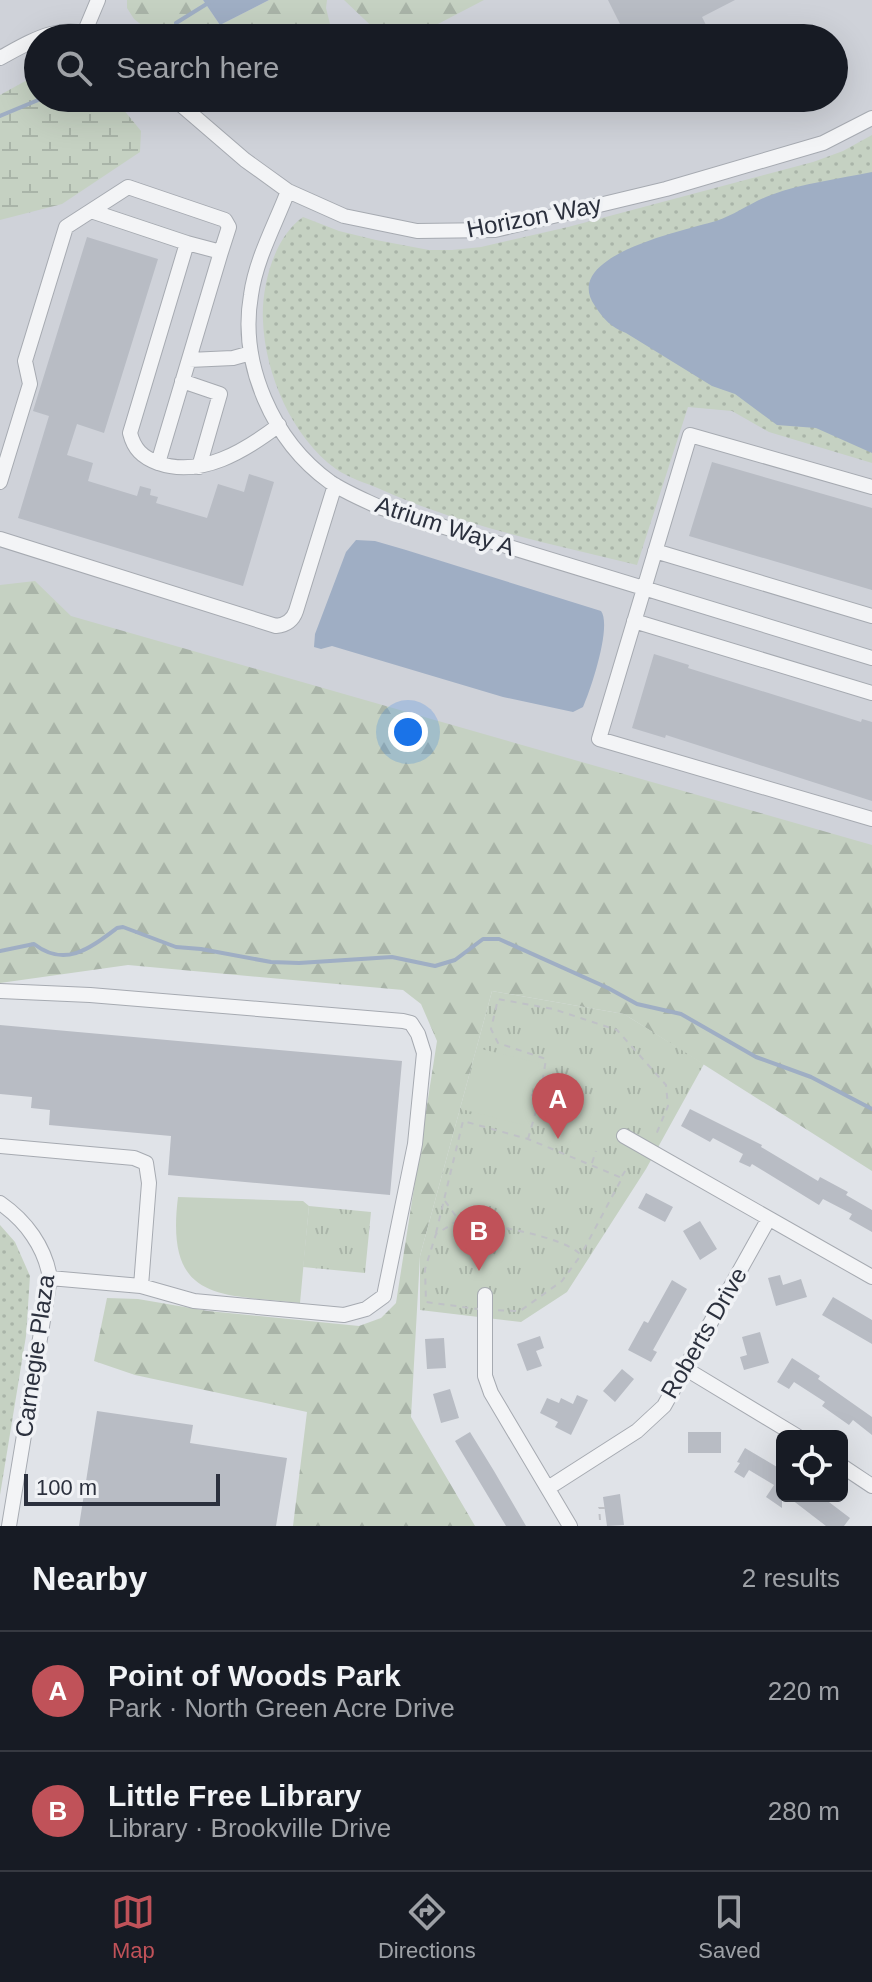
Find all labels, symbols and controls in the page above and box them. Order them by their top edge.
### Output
search box [24,24,848,112]
icon: search [52,46,96,90]
text: Search here [116,51,279,84]
street label: Horizon Way [464,190,603,243]
street label: Atrium Way A [372,490,518,561]
your location [388,712,428,752]
pin: A [532,1073,584,1139]
pin: B [453,1205,505,1271]
street label: Roberts Drive [655,1262,752,1403]
street label: Carnegie Plaza [10,1272,59,1439]
map controls [776,1430,848,1502]
button: locate [776,1430,848,1502]
scale bar [24,1470,220,1506]
text: 100 m [36,1475,97,1500]
text: Nearby [32,1559,147,1597]
text: 2 results [742,1563,840,1593]
text: Point of Woods Park [108,1659,401,1692]
text: A [49,1676,67,1706]
text: 220 m [768,1676,840,1706]
text: Park · North Green Acre Drive [108,1693,455,1723]
text: Little Free Library [108,1779,361,1812]
text: B [49,1796,67,1826]
text: 280 m [768,1796,840,1826]
text: Library · Brookville Drive [108,1813,391,1843]
tab: Map [111,1890,155,1964]
tab: Directions [378,1890,476,1964]
tab: Saved [698,1890,761,1964]

